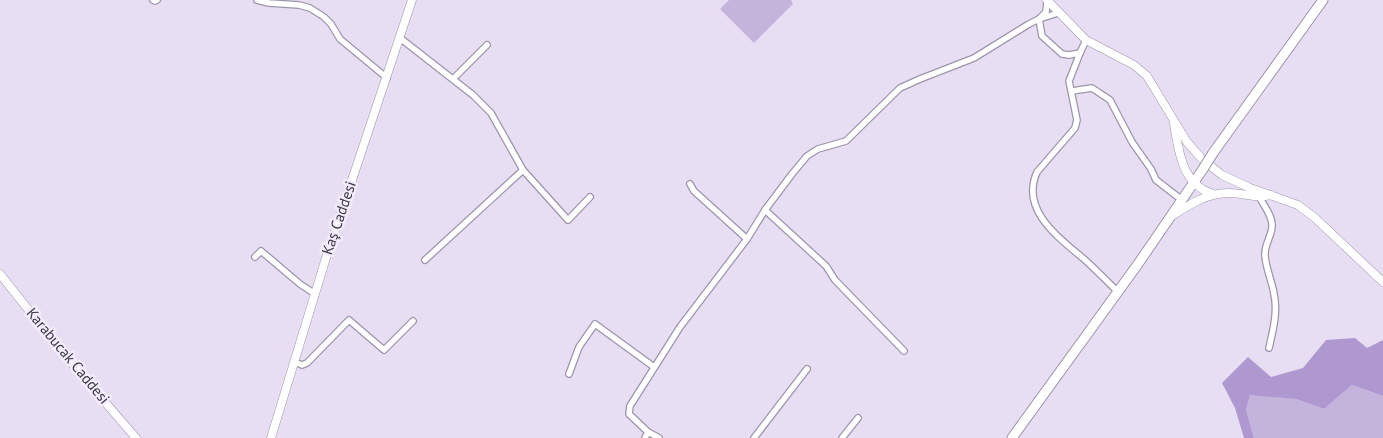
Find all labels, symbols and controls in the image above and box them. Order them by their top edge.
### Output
street label: Kaş Caddesi [317,179,360,257]
street label: Karabucak Caddesi [23,304,114,408]

